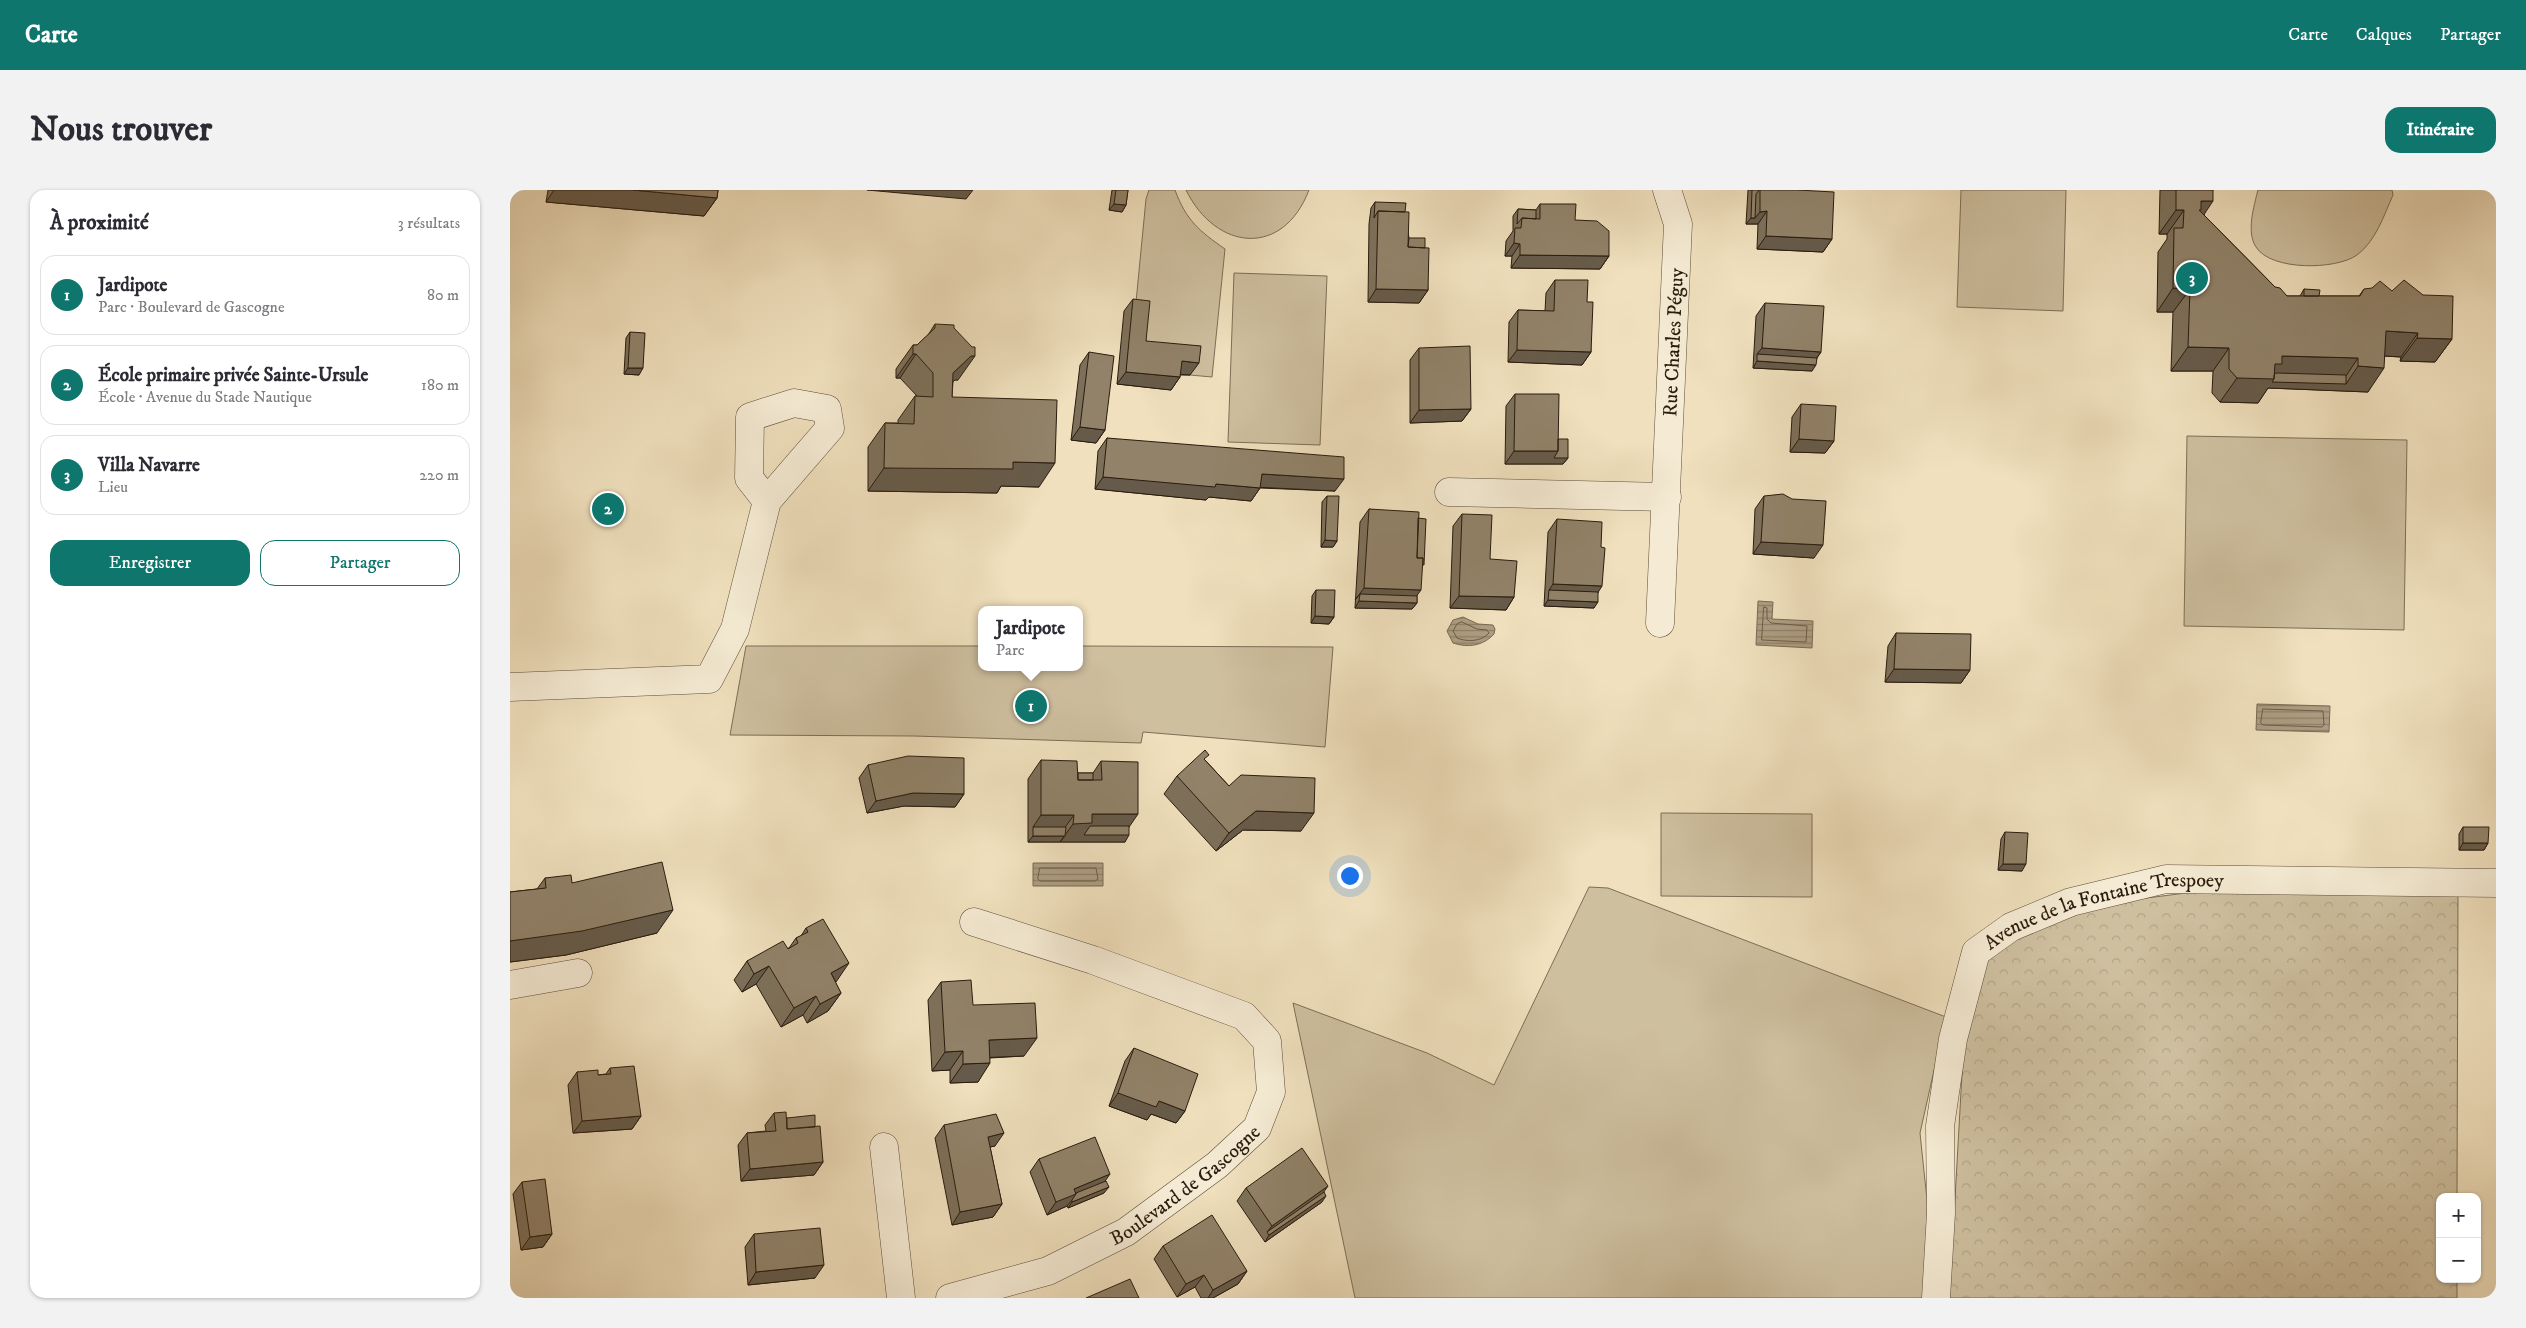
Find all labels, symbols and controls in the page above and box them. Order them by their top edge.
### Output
text: Carte [25,20,78,50]
text: Carte [2288,24,2328,46]
text: Calques [2356,24,2412,46]
text: Partager [2440,24,2501,46]
button: Itinéraire [2385,107,2496,153]
text: Nous trouver [30,108,212,152]
text: À proximité [50,210,149,236]
text: 3 résultats [398,213,460,233]
pin: 3 [2176,259,2208,297]
street label: Rue Charles Péguy [1658,267,1690,417]
text: Jardipote [98,274,167,297]
text: 1 [64,285,70,305]
text: 80 m [427,285,459,305]
text: Parc · Boulevard de Gascogne [98,297,285,317]
text: École primaire privée Sainte-Ursule [98,364,368,387]
text: 2 [63,375,71,395]
text: 180 m [421,375,459,395]
text: École · Avenue du Stade Nautique [98,387,312,407]
text: Villa Navarre [98,454,200,477]
text: 3 [64,465,70,485]
text: 220 m [419,465,459,485]
text: Lieu [98,477,128,497]
pin: 2 [592,490,624,528]
button: Enregistrer [50,540,250,586]
button: Partager [260,540,460,586]
popup [978,606,1083,671]
text: Jardipote [996,617,1065,640]
text: Parc [996,640,1025,660]
pin: 1 [1015,687,1047,725]
your location [1337,863,1363,889]
street label: Avenue de la Fontaine Trespoey [1980,868,2224,956]
street label: Boulevard de Gascogne [1106,1120,1266,1252]
map controls [2436,1193,2481,1283]
button: + [2436,1193,2481,1238]
button: − [2436,1238,2481,1283]

